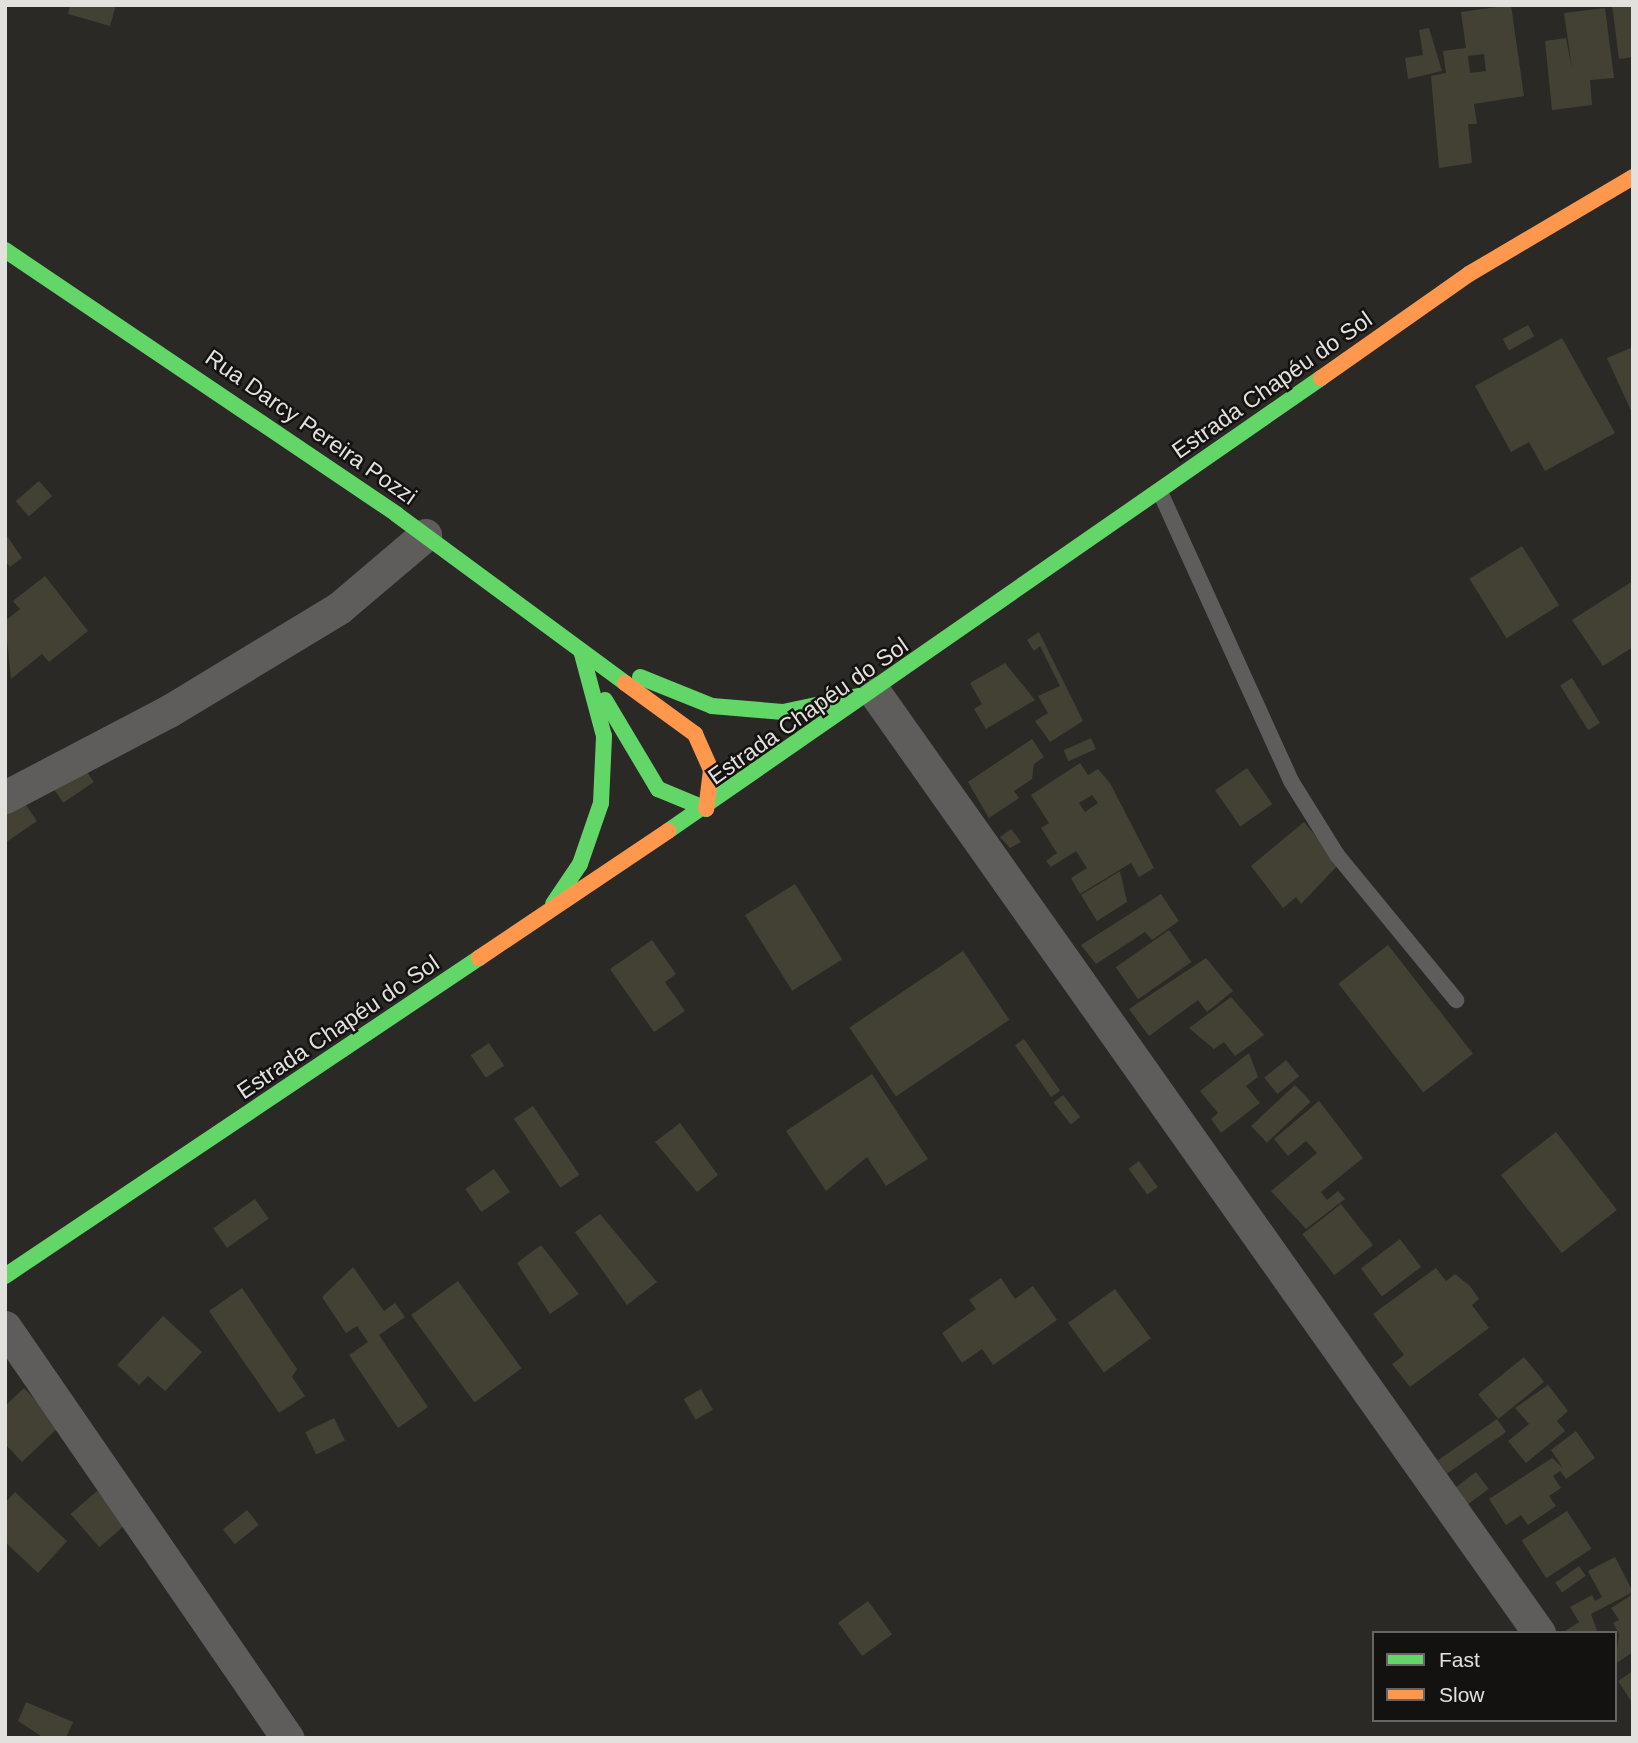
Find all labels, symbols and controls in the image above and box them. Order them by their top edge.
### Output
street label: Estrada Chapéu do Sol [1167,305,1377,465]
street label: Rua Darcy Pereira Pozzi [200,343,422,511]
street label: Estrada Chapéu do Sol [703,631,913,791]
street label: Estrada Chapéu do Sol [232,949,444,1105]
legend [1372,1631,1617,1722]
text: Fast [1439,1648,1480,1671]
text: Slow [1439,1683,1485,1706]

